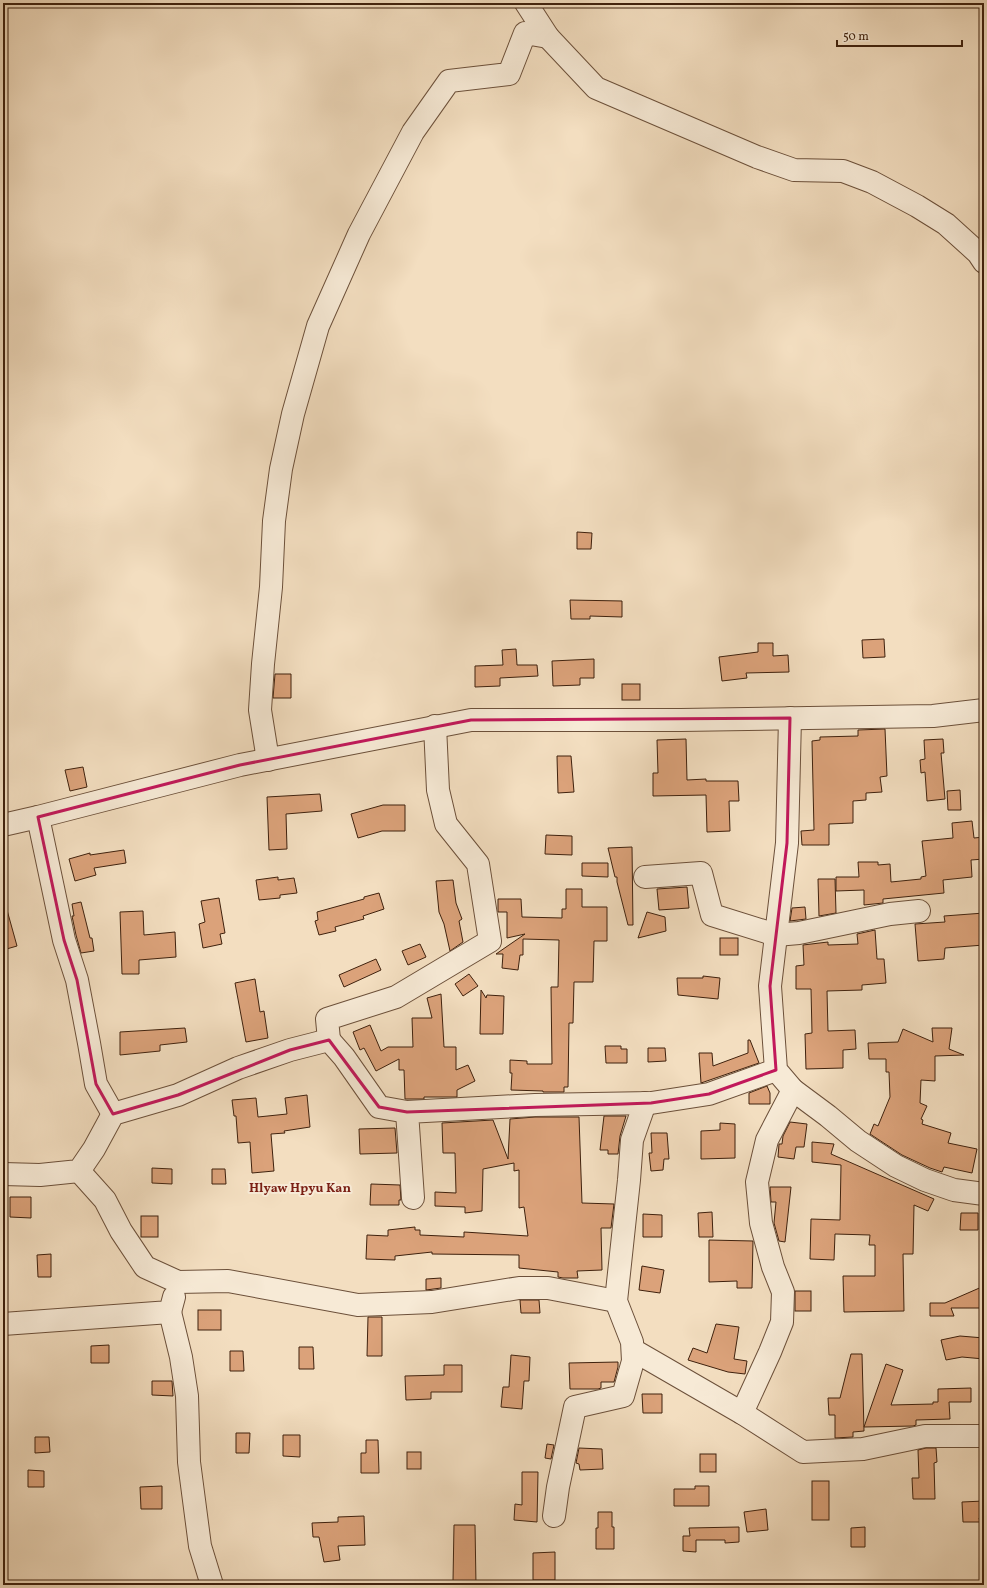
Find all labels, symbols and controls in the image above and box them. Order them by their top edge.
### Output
scale bar [837,22,962,48]
text: 50 m [843,29,869,45]
district label: Hlyaw Hpyu Kan [249,1180,351,1198]

